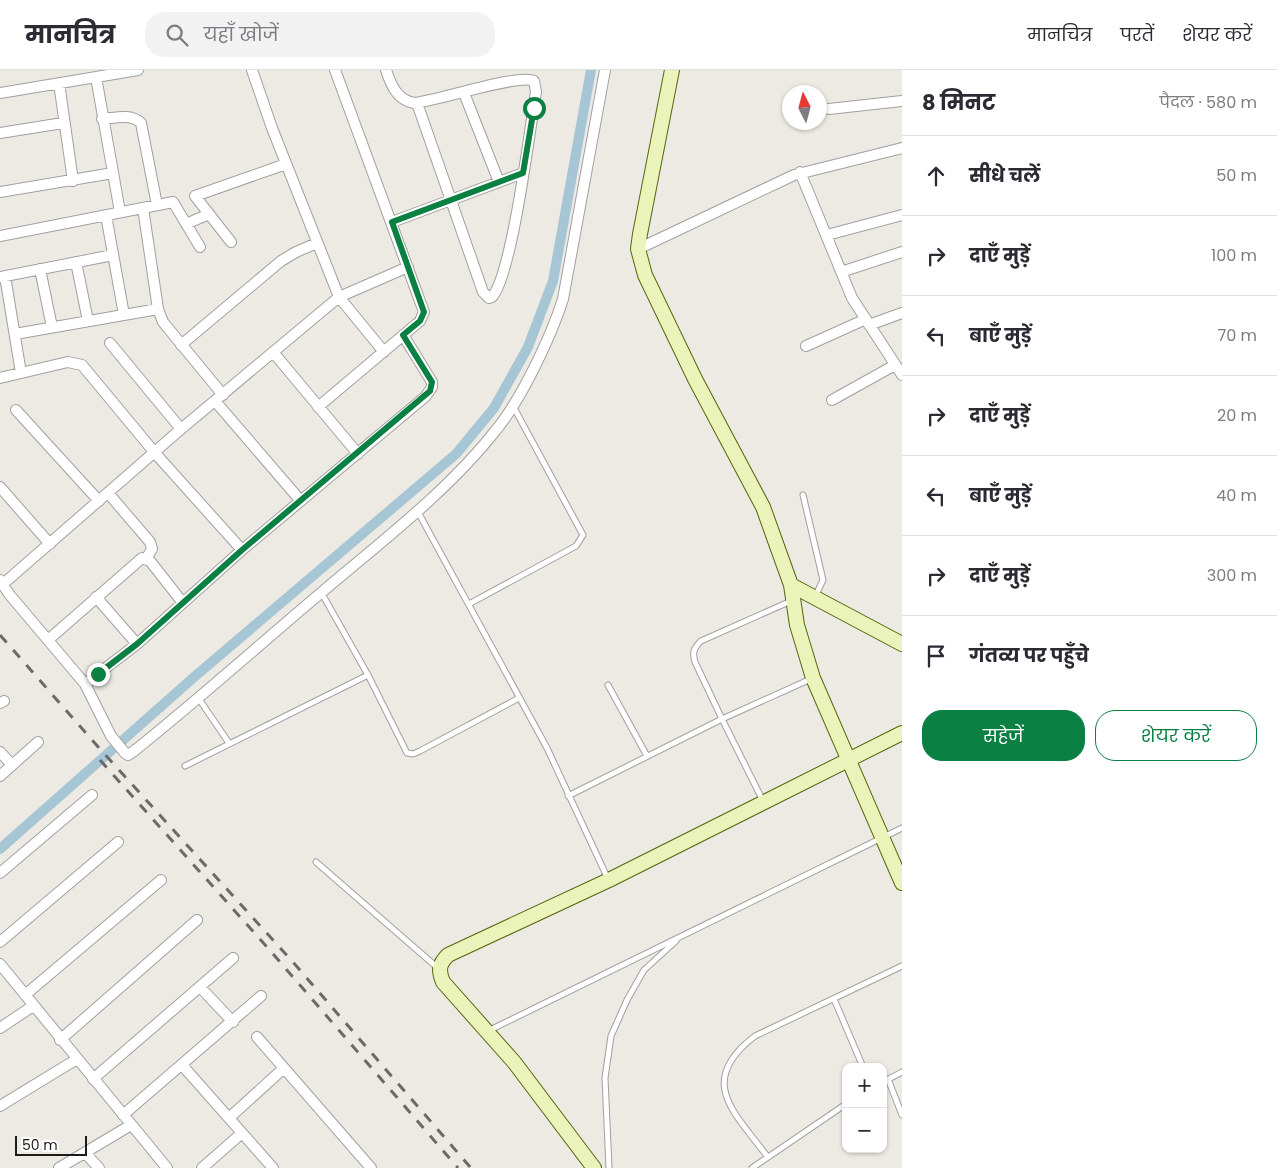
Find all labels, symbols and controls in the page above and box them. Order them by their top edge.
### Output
search box [145,12,495,57]
text: मानचित्र [25,18,115,51]
icon: search [163,21,191,49]
text: यहाँ खोजें [203,21,279,48]
text: मानचित्र [1027,22,1092,47]
text: परतें [1120,22,1154,47]
text: शेयर करें [1182,22,1252,47]
north arrow [782,85,827,130]
text: 8 मिनट [922,88,995,117]
text: पैदल · 580 m [1159,91,1257,114]
route start [523,97,546,120]
icon: ahead [922,162,950,190]
text: सीधे चलें [969,162,1040,189]
text: 50 m [1216,164,1257,187]
icon: right [922,242,950,270]
text: दाएँ मुड़ें [969,242,1030,269]
text: 100 m [1211,244,1257,267]
icon: left [922,322,950,350]
text: बाएँ मुड़ें [969,322,1031,349]
text: 70 m [1217,324,1257,347]
icon: right [922,402,950,430]
text: दाएँ मुड़ें [969,402,1030,429]
text: 20 m [1217,404,1257,427]
icon: left [922,482,950,510]
text: बाएँ मुड़ें [969,482,1031,509]
text: 40 m [1216,484,1257,507]
icon: right [922,562,950,590]
text: दाएँ मुड़ें [969,562,1030,589]
text: 300 m [1207,564,1257,587]
icon: arrive [922,642,950,670]
text: गंतव्य पर पहुँचे [969,642,1089,669]
route end [87,663,110,686]
button: सहेजें [922,710,1085,761]
button: शेयर करें [1095,710,1257,761]
map controls [842,1063,887,1153]
button: + [842,1063,887,1108]
button: − [842,1108,887,1153]
scale bar [15,1133,88,1156]
text: 50 m [22,1135,58,1155]

